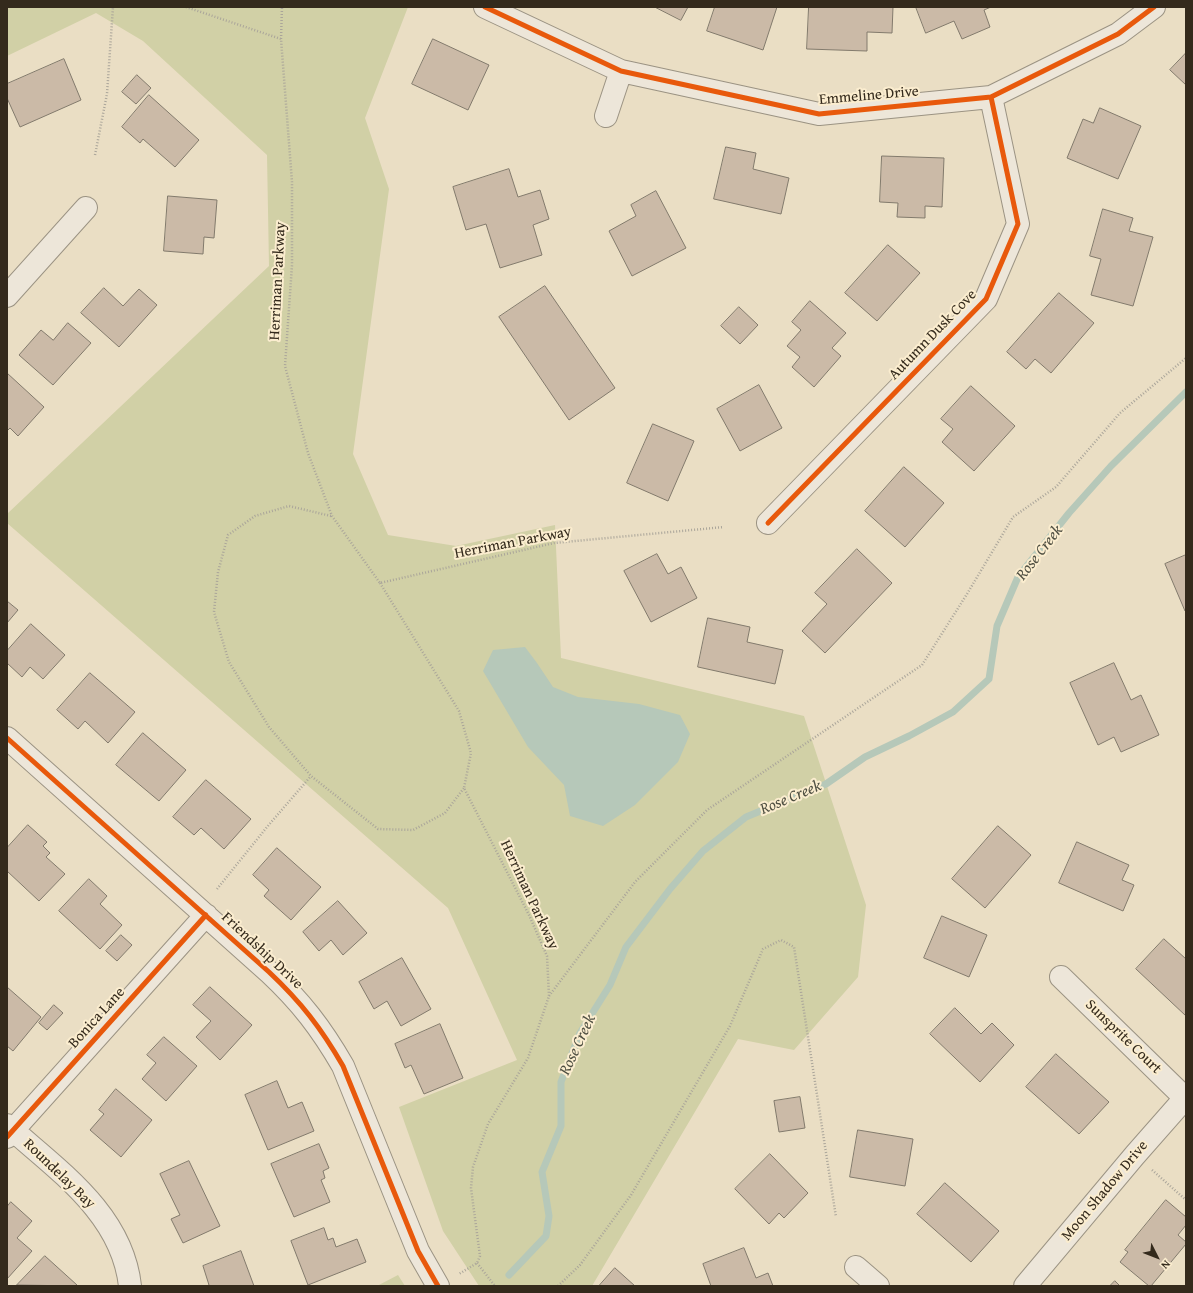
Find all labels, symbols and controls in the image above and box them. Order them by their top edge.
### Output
street label: Emmeline Drive [818,83,920,109]
street label: Herriman Parkway [266,221,290,341]
street label: Autumn Dusk Cove [885,286,981,384]
water label: Rose Creek [1013,522,1067,584]
street label: Herriman Parkway [453,523,573,563]
water label: Rose Creek [758,777,824,819]
street label: Herriman Parkway [496,837,562,953]
street label: Friendship Drive [218,909,306,993]
street label: Bonica Lane [65,984,129,1052]
street label: Sunsprite Court [1081,996,1165,1078]
water label: Rose Creek [556,1012,600,1078]
street label: Roundelay Bay [19,1135,99,1213]
street label: Moon Shadow Drive [1058,1137,1152,1245]
north arrow [1137,1237,1177,1277]
text: N [1158,1257,1174,1273]

